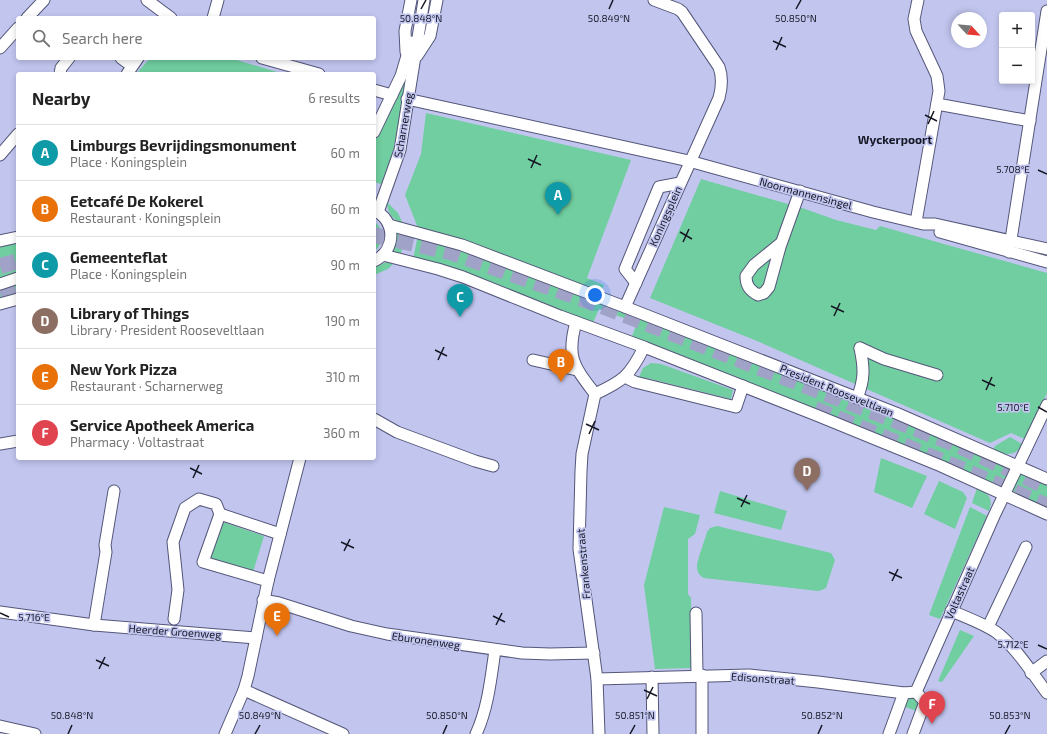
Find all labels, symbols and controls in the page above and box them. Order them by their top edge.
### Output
text: 50.848°N [400,12,442,24]
text: 50.849°N [588,12,630,24]
text: 50.850°N [775,12,817,24]
north arrow [951,12,987,48]
map controls [999,12,1035,84]
button: + [999,12,1035,48]
search box [16,16,376,60]
icon: search [30,27,52,49]
text: Search here [62,29,143,47]
button: − [999,48,1035,84]
text: Nearby [32,88,90,108]
text: 6 results [308,90,360,106]
street label: Scharnerweg [391,91,415,159]
district label: Wyckerpoort [858,132,932,147]
text: Limburgs Bevrijdingsmonument [70,136,296,154]
text: A [41,145,49,161]
text: 60 m [330,145,360,161]
text: Place · Koningsplein [70,154,187,170]
text: 5.708°E [996,163,1030,175]
street label: Noormannensingel [758,174,854,212]
pin: A [545,182,571,215]
street label: Koningsplein [646,184,684,248]
text: Eetcafé De Kokerel [70,192,203,210]
text: B [41,201,49,217]
text: 60 m [330,201,360,217]
text: Restaurant · Koningsplein [70,210,221,226]
text: Gemeenteflat [70,248,167,266]
text: C [41,257,49,273]
text: 90 m [330,257,360,273]
text: Place · Koningsplein [70,266,187,282]
pin: C [447,284,473,317]
your location [585,285,605,305]
text: Library of Things [70,304,189,322]
text: D [41,313,49,329]
text: 190 m [325,313,360,329]
text: Library · President Rooseveltlaan [70,322,264,338]
pin: B [548,349,574,382]
text: New York Pizza [70,360,177,378]
street label: President Rooseveltlaan [778,361,896,419]
text: E [41,369,49,385]
text: 310 m [325,369,360,385]
text: Restaurant · Scharnerweg [70,378,223,394]
text: 5.710°E [997,401,1029,413]
text: Service Apotheek America [70,416,254,434]
text: F [41,425,49,441]
text: 360 m [323,425,360,441]
text: Pharmacy · Voltastraat [70,434,204,450]
pin: D [794,458,820,491]
street label: Frankenstraat [573,528,593,600]
street label: Voltastraat [942,565,976,621]
pin: E [264,603,290,636]
text: 5.716°E [18,611,50,623]
street label: Heerder Groenweg [128,621,222,641]
street label: Eburonenweg [391,629,461,651]
text: 5.712°E [997,638,1029,650]
street label: Edisonstraat [731,669,795,687]
pin: F [919,691,945,724]
text: 50.848°N [51,709,93,721]
text: 50.849°N [239,709,281,721]
text: 50.850°N [426,709,468,721]
text: 50.851°N [615,709,655,721]
text: 50.852°N [801,709,843,721]
text: 50.853°N [989,709,1031,721]

